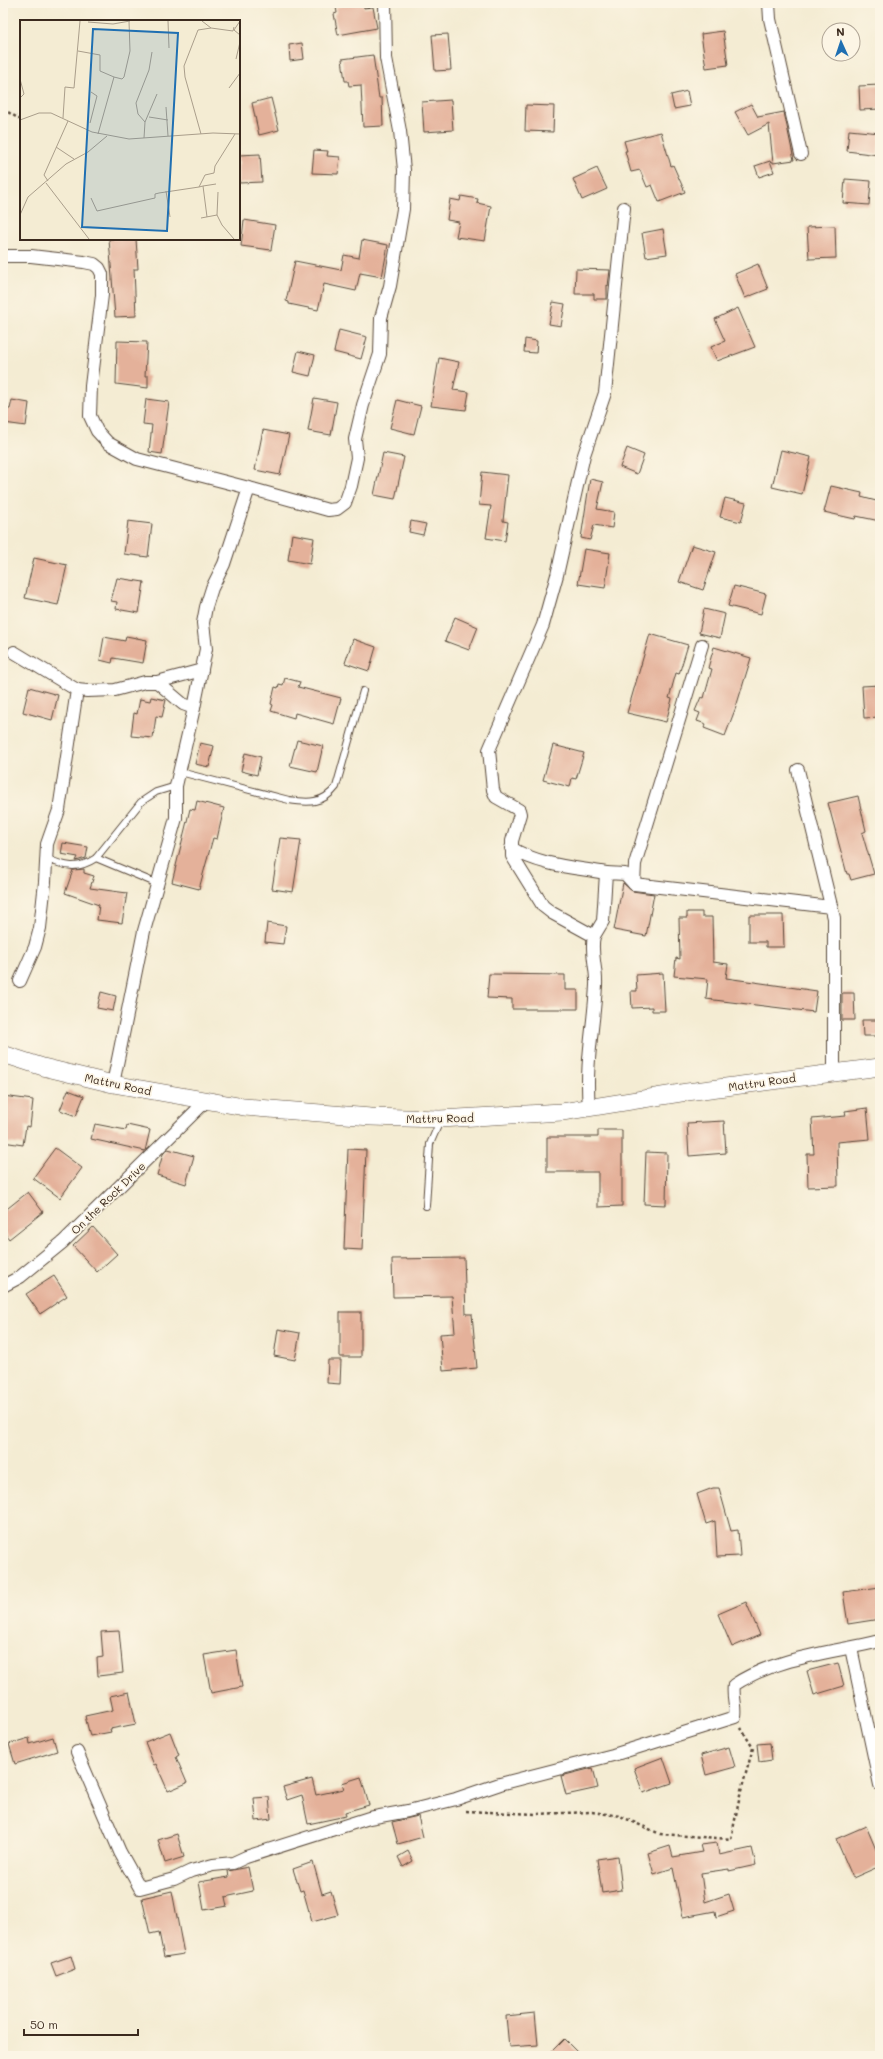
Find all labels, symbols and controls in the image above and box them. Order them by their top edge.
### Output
inset map [20,20,240,240]
north arrow [821,22,861,62]
text: N [836,24,845,39]
street label: Mattru Road [83,1070,153,1098]
street label: Mattru Road [727,1070,797,1094]
street label: Mattru Road [406,1110,474,1126]
street label: On the Rock Drive [67,1158,149,1237]
scale bar [24,2011,138,2037]
text: 50 m [30,2016,58,2032]

